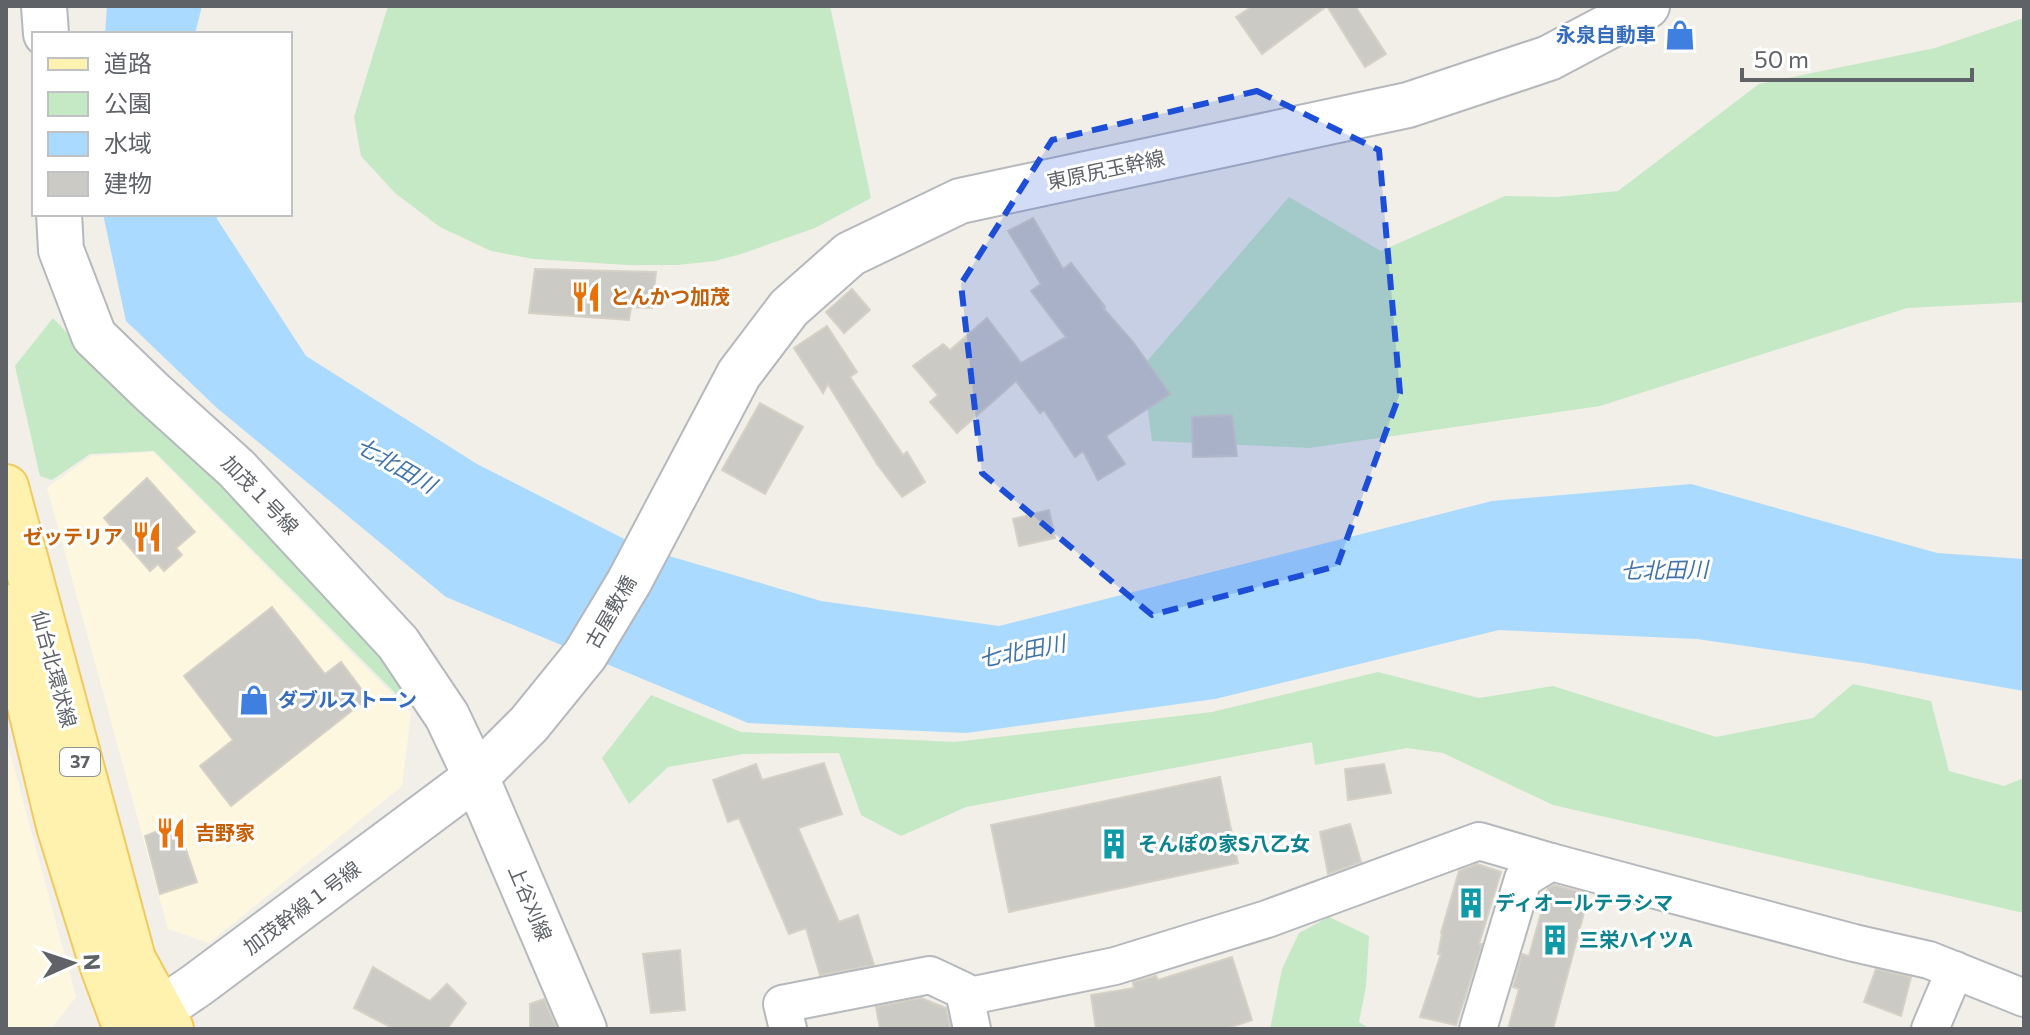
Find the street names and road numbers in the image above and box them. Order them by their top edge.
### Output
street label: 東原尻玉幹線 [1045,145,1167,193]
street label: 加茂１号線 [217,450,304,539]
street label: 古屋敷橋 [580,571,641,652]
street label: 仙台北環状線 [28,608,82,730]
road number: 37 [60,748,100,776]
street label: 加茂幹線１号線 [238,855,365,959]
street label: 上谷刈線 [504,861,558,944]

